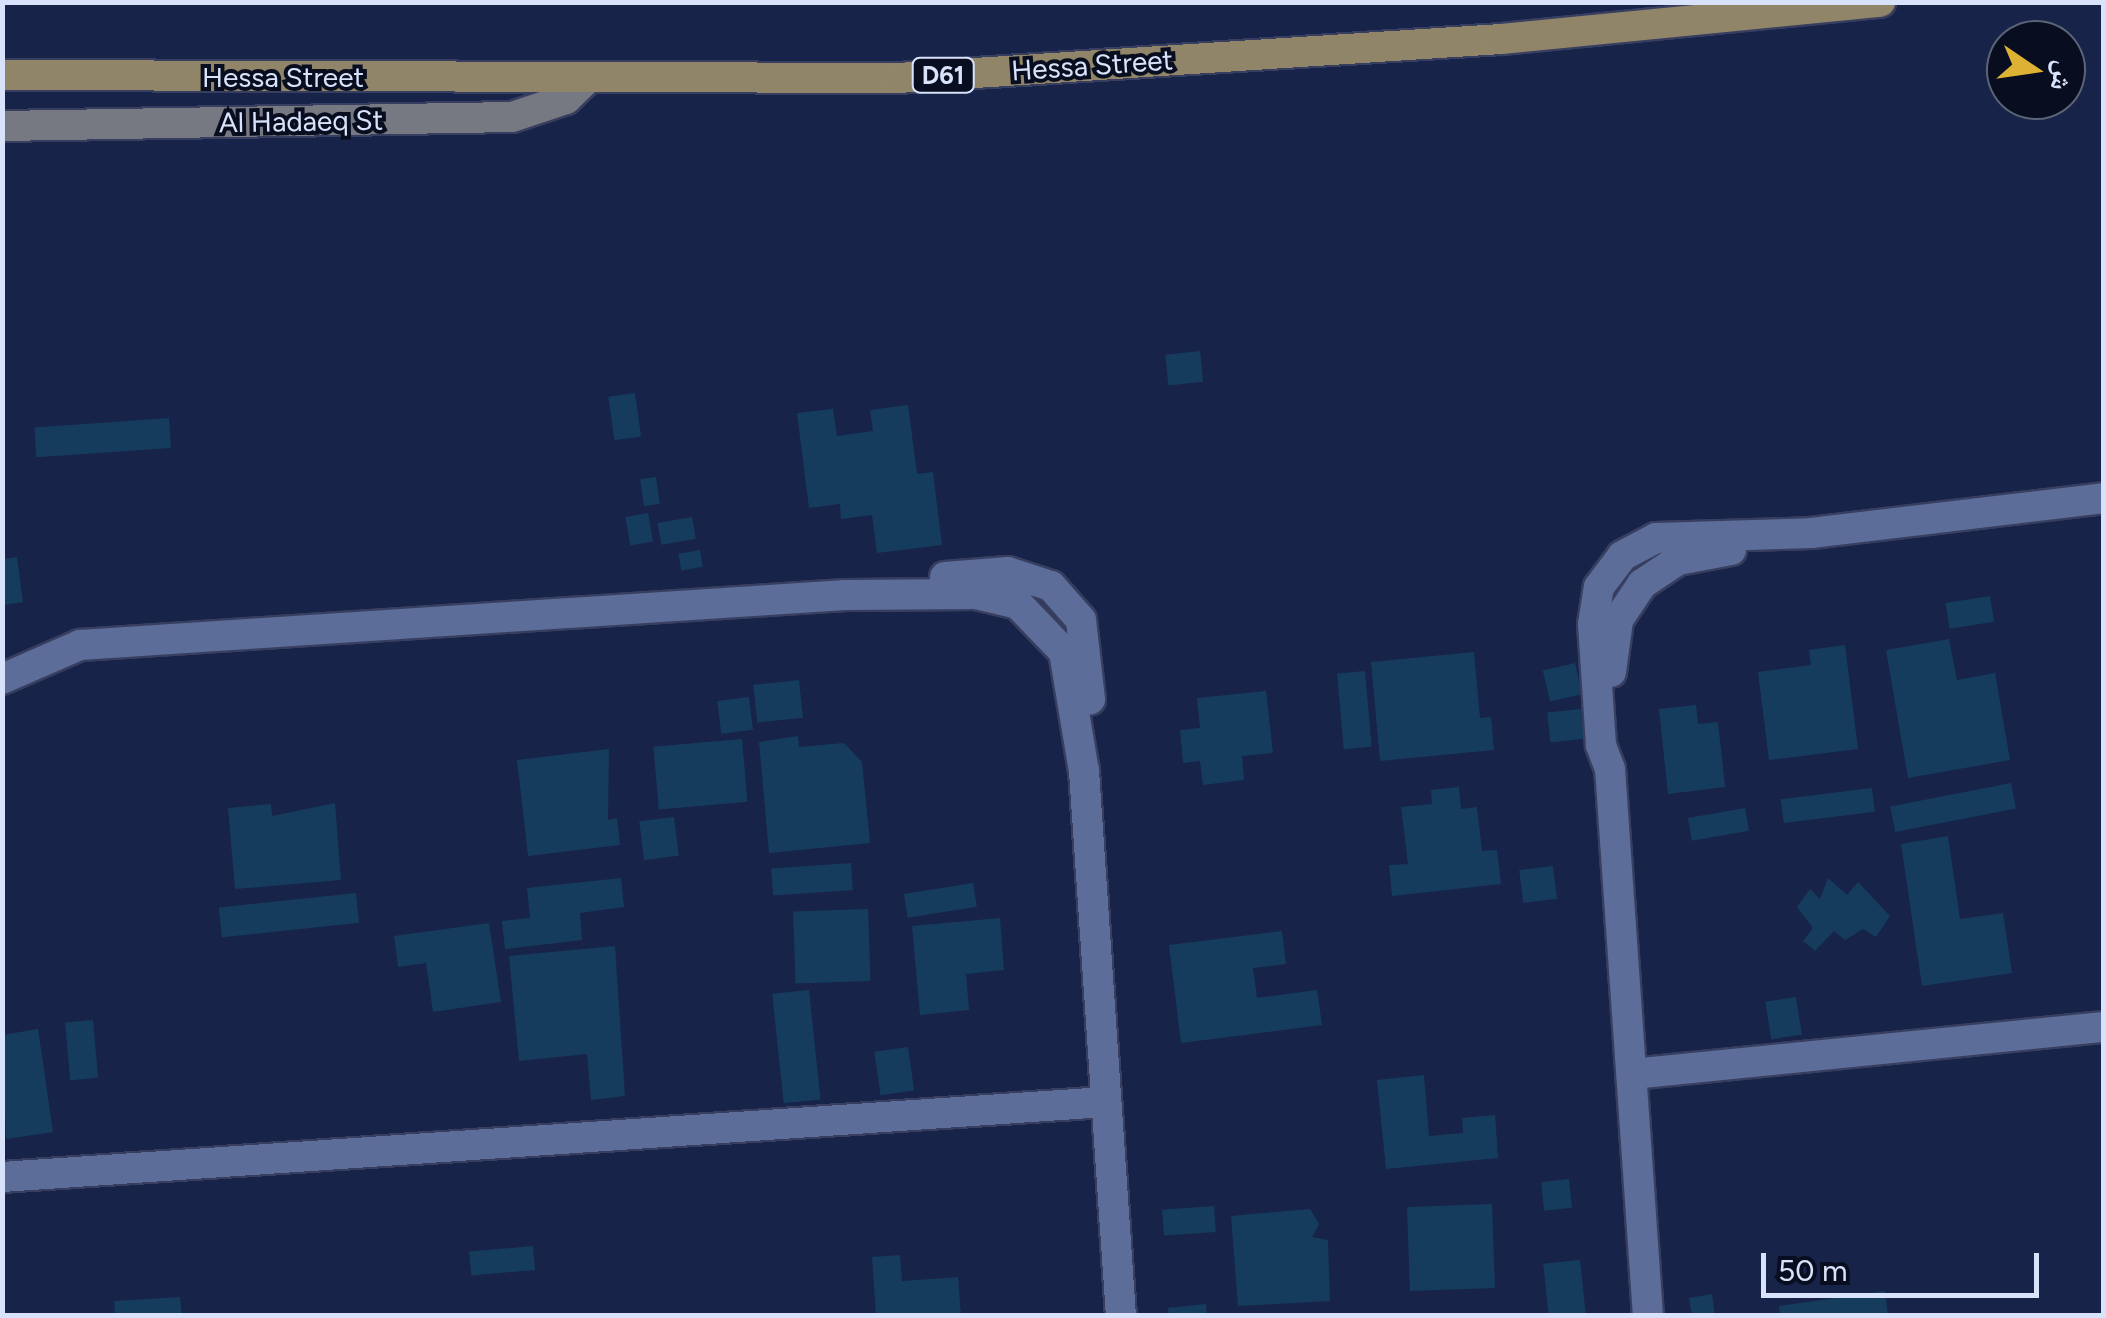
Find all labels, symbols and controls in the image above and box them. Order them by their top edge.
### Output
north arrow [1986,20,2086,120]
street label: Hessa Street [1010,43,1174,87]
road number: D61 [910,55,976,95]
text: ش [2043,58,2083,95]
street label: Hessa Street [202,60,364,94]
street label: Al Hadaeq St [219,103,383,139]
scale bar [1766,1233,2044,1295]
text: 50 m [1778,1252,1847,1289]

